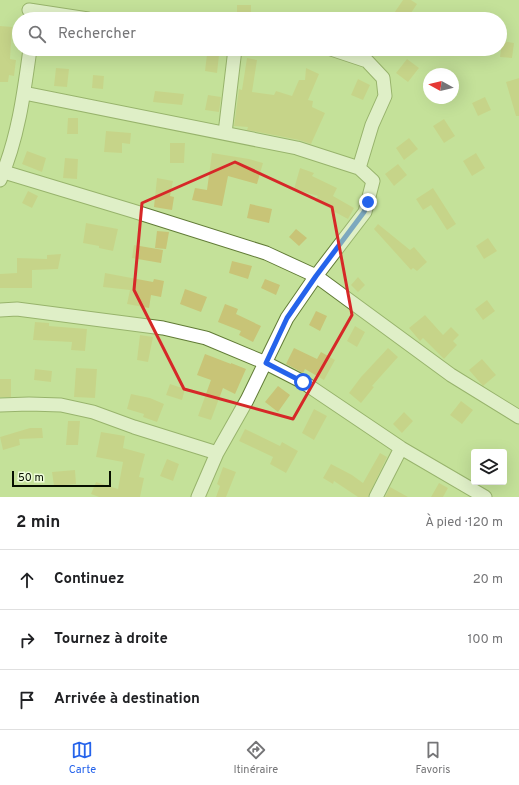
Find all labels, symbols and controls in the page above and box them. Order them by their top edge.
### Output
search box [12,12,507,56]
icon: search [26,23,48,45]
text: Rechercher [58,25,136,44]
north arrow [423,68,459,104]
route end [359,193,377,211]
route start [294,373,312,391]
map controls [471,449,507,485]
button: layers [471,449,507,485]
scale bar [12,469,111,488]
text: 50 m [18,471,44,485]
text: 2 min [16,512,60,534]
text: À pied · 120 m [425,515,503,531]
icon: ahead [16,569,38,591]
text: Continuez [54,570,124,589]
text: 20 m [473,572,503,588]
icon: right [16,629,38,651]
text: Tournez à droite [54,630,168,649]
text: 100 m [467,632,503,648]
icon: arrive [16,689,38,711]
text: Arrivée à destination [54,690,200,709]
tab: Carte [69,739,96,777]
tab: Itinéraire [233,739,278,777]
tab: Favoris [415,739,450,777]

